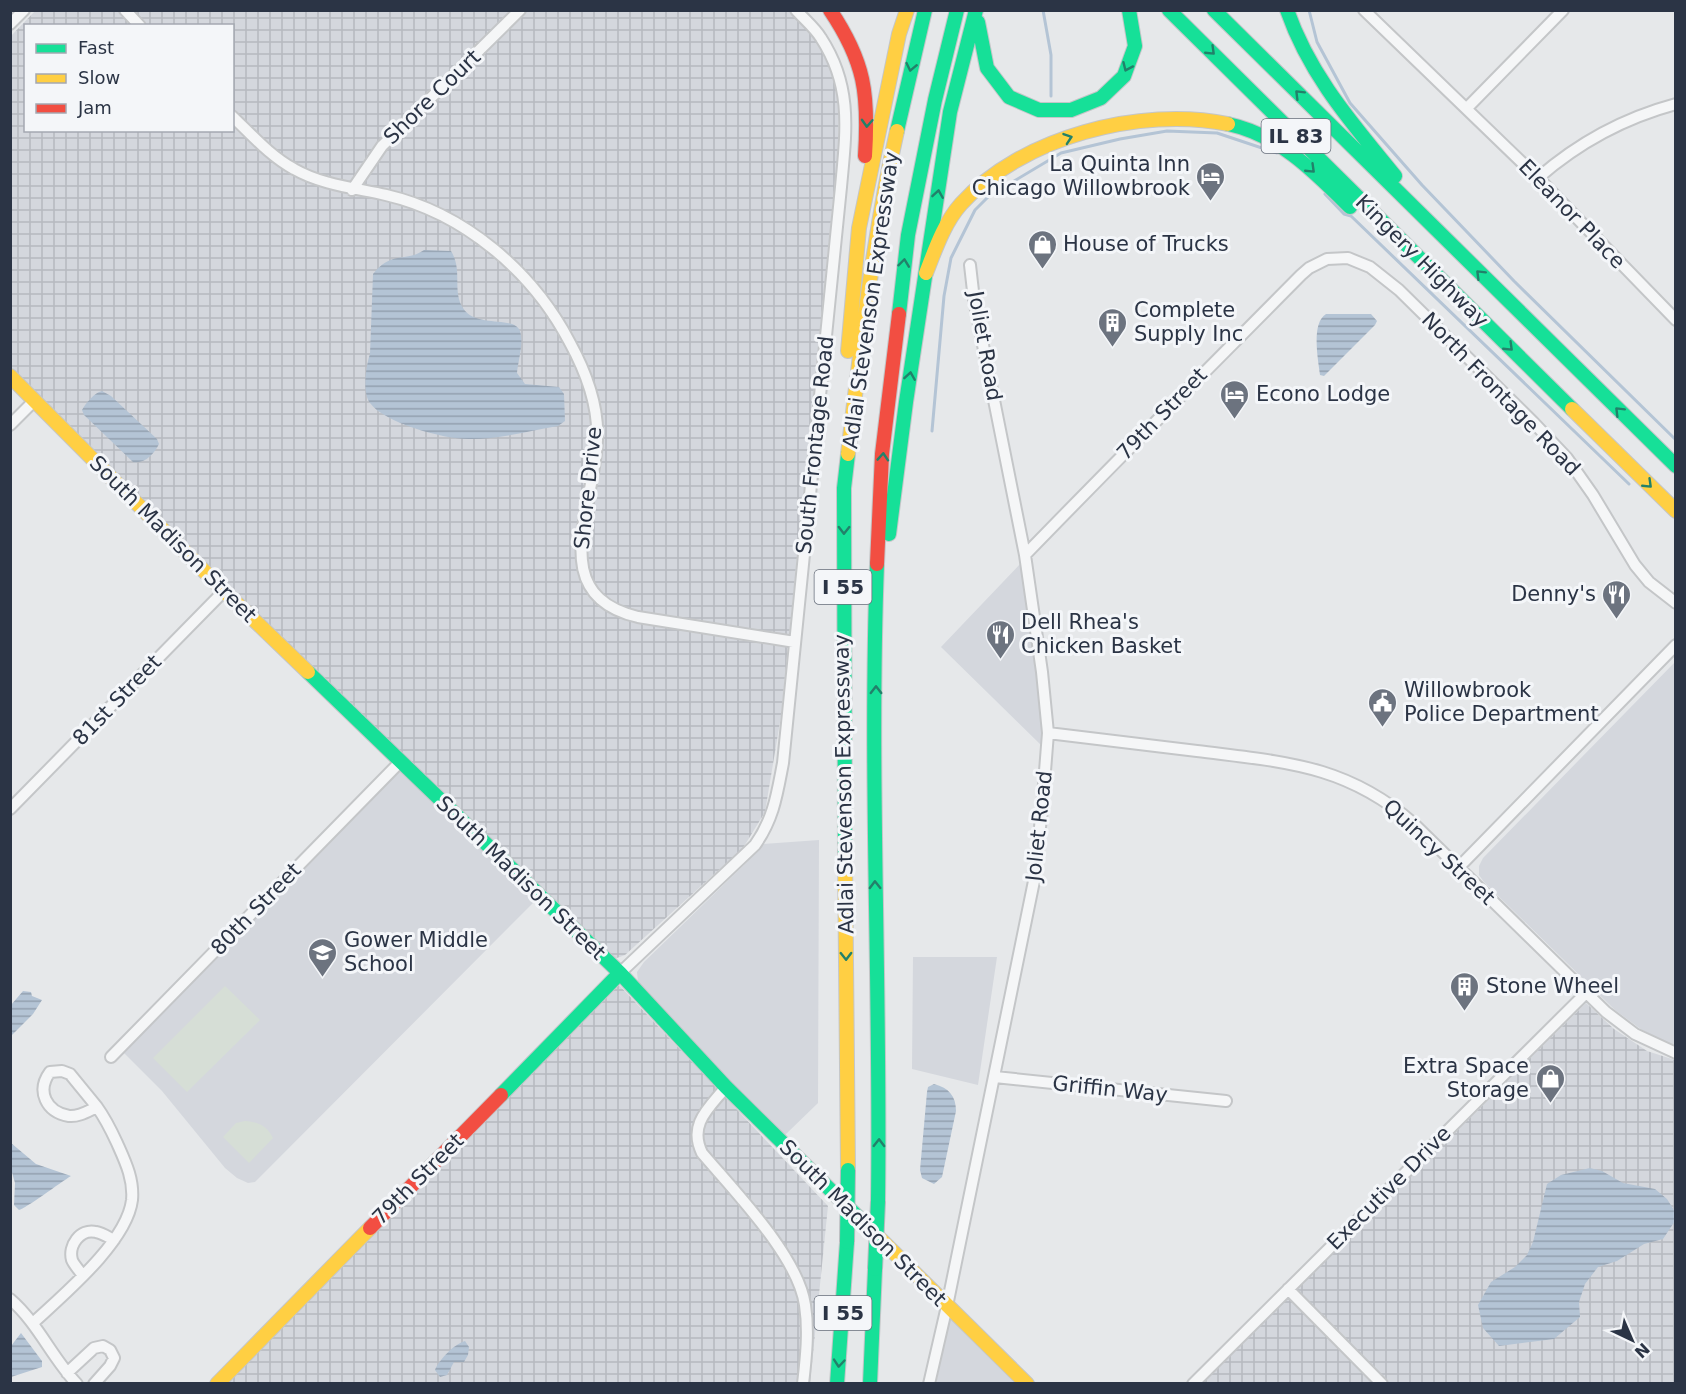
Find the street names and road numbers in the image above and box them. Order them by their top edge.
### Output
street label: Shore Court [379,45,485,149]
road number: IL 83 [1262,119,1330,153]
street label: Adlai Stevenson Expressway [838,150,904,450]
street label: Eleanor Place [1514,155,1630,273]
street label: Kingery Highway [1351,190,1493,332]
street label: Joliet Road [963,287,1006,403]
street label: North Frontage Road [1417,308,1585,480]
street label: South Frontage Road [792,335,838,555]
street label: 79th Street [1112,363,1212,465]
street label: Shore Drive [570,425,606,551]
street label: South Madison Street [85,451,261,627]
road number: I 55 [814,570,872,604]
street label: Adlai Stevenson Expressway [829,634,859,934]
street label: 81st Street [68,650,166,750]
street label: Joliet Road [1021,769,1057,885]
street label: South Madison Street [432,791,610,965]
street label: Quincy Street [1378,794,1500,910]
street label: 80th Street [206,858,306,960]
street label: Griffin Way [1051,1071,1169,1107]
street label: Executive Drive [1322,1121,1456,1255]
street label: 79th Street [368,1129,468,1229]
street label: South Madison Street [775,1135,951,1311]
road number: I 55 [814,1296,872,1330]

